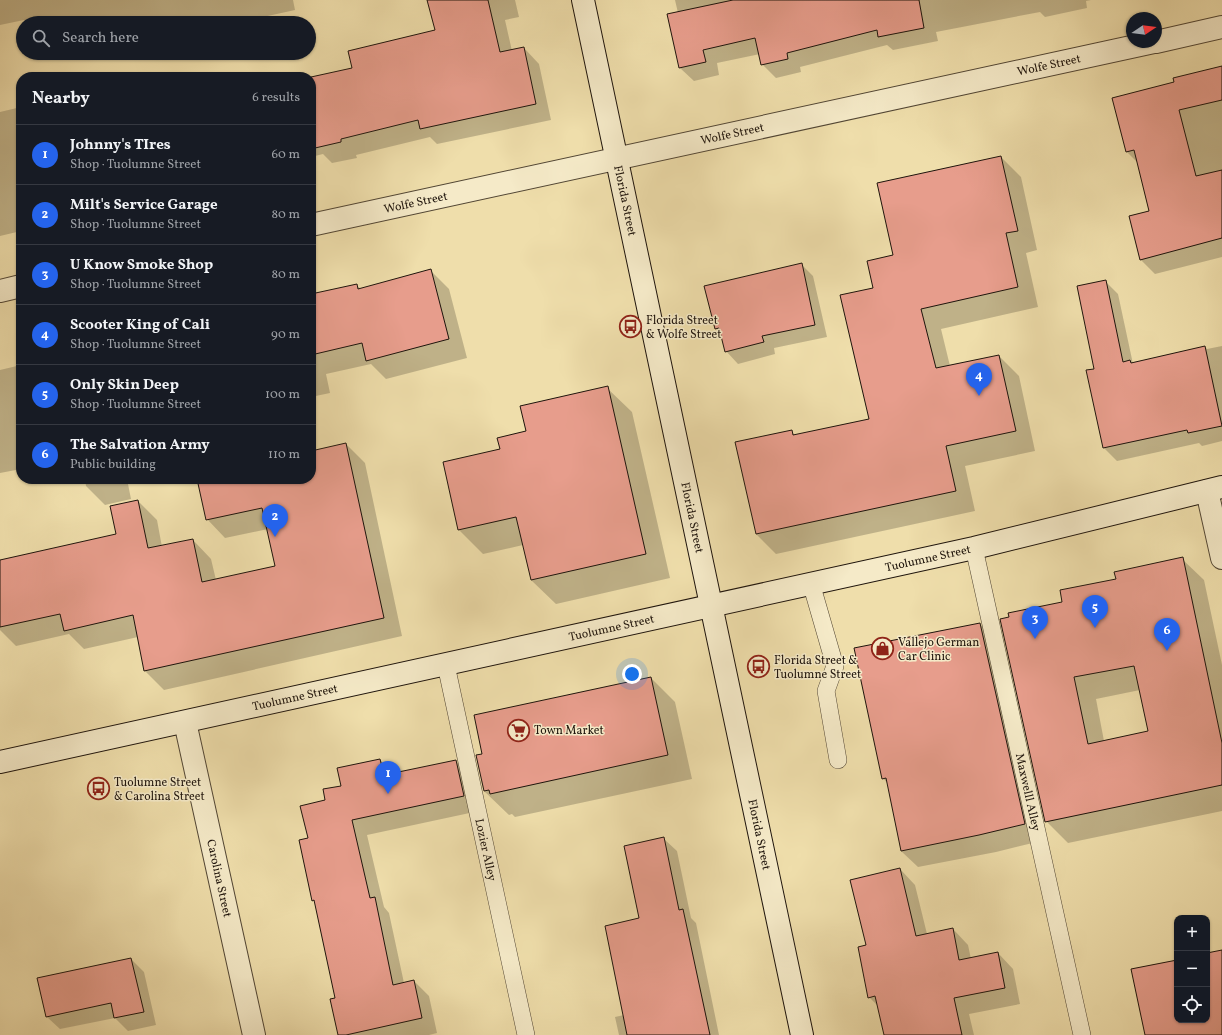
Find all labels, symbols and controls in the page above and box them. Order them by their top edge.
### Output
north arrow [1126,12,1162,48]
search box [16,16,316,60]
icon: search [30,27,52,49]
text: Search here [62,28,139,49]
street label: Wolfe Street [1016,51,1082,80]
text: Nearby [32,87,90,110]
text: 6 results [252,89,300,107]
street label: Wolfe Street [699,120,766,149]
text: Johnny's TIres [70,135,171,156]
text: 1 [42,146,48,164]
text: 60 m [272,146,300,164]
text: Shop · Tuolumne Street [70,156,201,174]
street label: Florida Street [609,164,640,238]
street label: Wolfe Street [382,189,449,218]
text: Milt's Service Garage [70,195,218,216]
text: 2 [42,206,48,224]
text: 80 m [271,206,300,224]
text: Shop · Tuolumne Street [70,216,201,234]
text: U Know Smoke Shop [70,255,213,276]
text: 3 [42,266,48,284]
text: 80 m [271,266,300,284]
text: Shop · Tuolumne Street [70,276,201,294]
place label: Florida Street & Wolfe Street [646,313,722,343]
bus stop icon: Florida Street & Wolfe Street [617,314,643,340]
text: Scooter King of Cali [70,315,210,336]
text: 4 [41,326,49,344]
text: 90 m [271,326,300,344]
text: Shop · Tuolumne Street [70,336,201,354]
pin: 4 [966,363,992,396]
text: Only Skin Deep [70,375,179,396]
text: 5 [42,386,48,404]
text: 100 m [265,386,300,404]
text: Shop · Tuolumne Street [70,396,201,414]
text: The Salvation Army [70,435,210,456]
text: 6 [41,446,49,464]
text: 110 m [268,446,300,464]
text: Public building [70,456,156,474]
street label: Florida Street [676,481,707,555]
pin: 2 [262,504,288,537]
street label: Tuolumne Street [884,542,972,576]
pin: 5 [1082,595,1108,628]
pin: 3 [1022,606,1048,639]
street label: Tuolumne Street [567,611,656,646]
pin: 6 [1154,618,1180,651]
place label: Vallejo German Car Clinic [898,635,979,665]
shop icon: Vallejo German Car Clinic [869,636,895,662]
place label: Florida Street & Tuolumne Street [774,653,861,683]
bus stop icon: Florida Street & Tuolumne Street [746,654,772,680]
your location [622,664,642,684]
street label: Tuolumne Street [251,681,340,715]
supermarket icon: Town Market [505,717,531,743]
place label: Town Market [534,723,604,739]
street label: Maxwelll Alley [1011,752,1044,833]
pin: 1 [375,761,401,794]
place label: Tuolumne Street & Carolina Street [114,775,205,805]
bus stop icon: Tuolumne Street & Carolina Street [85,776,111,802]
street label: Florida Street [743,798,774,872]
street label: Lozier Alley [470,817,500,883]
street label: Carolina Street [202,838,235,919]
map controls [1174,915,1210,1023]
button: + [1174,915,1210,951]
button: − [1174,951,1210,987]
button: locate [1174,987,1210,1023]

